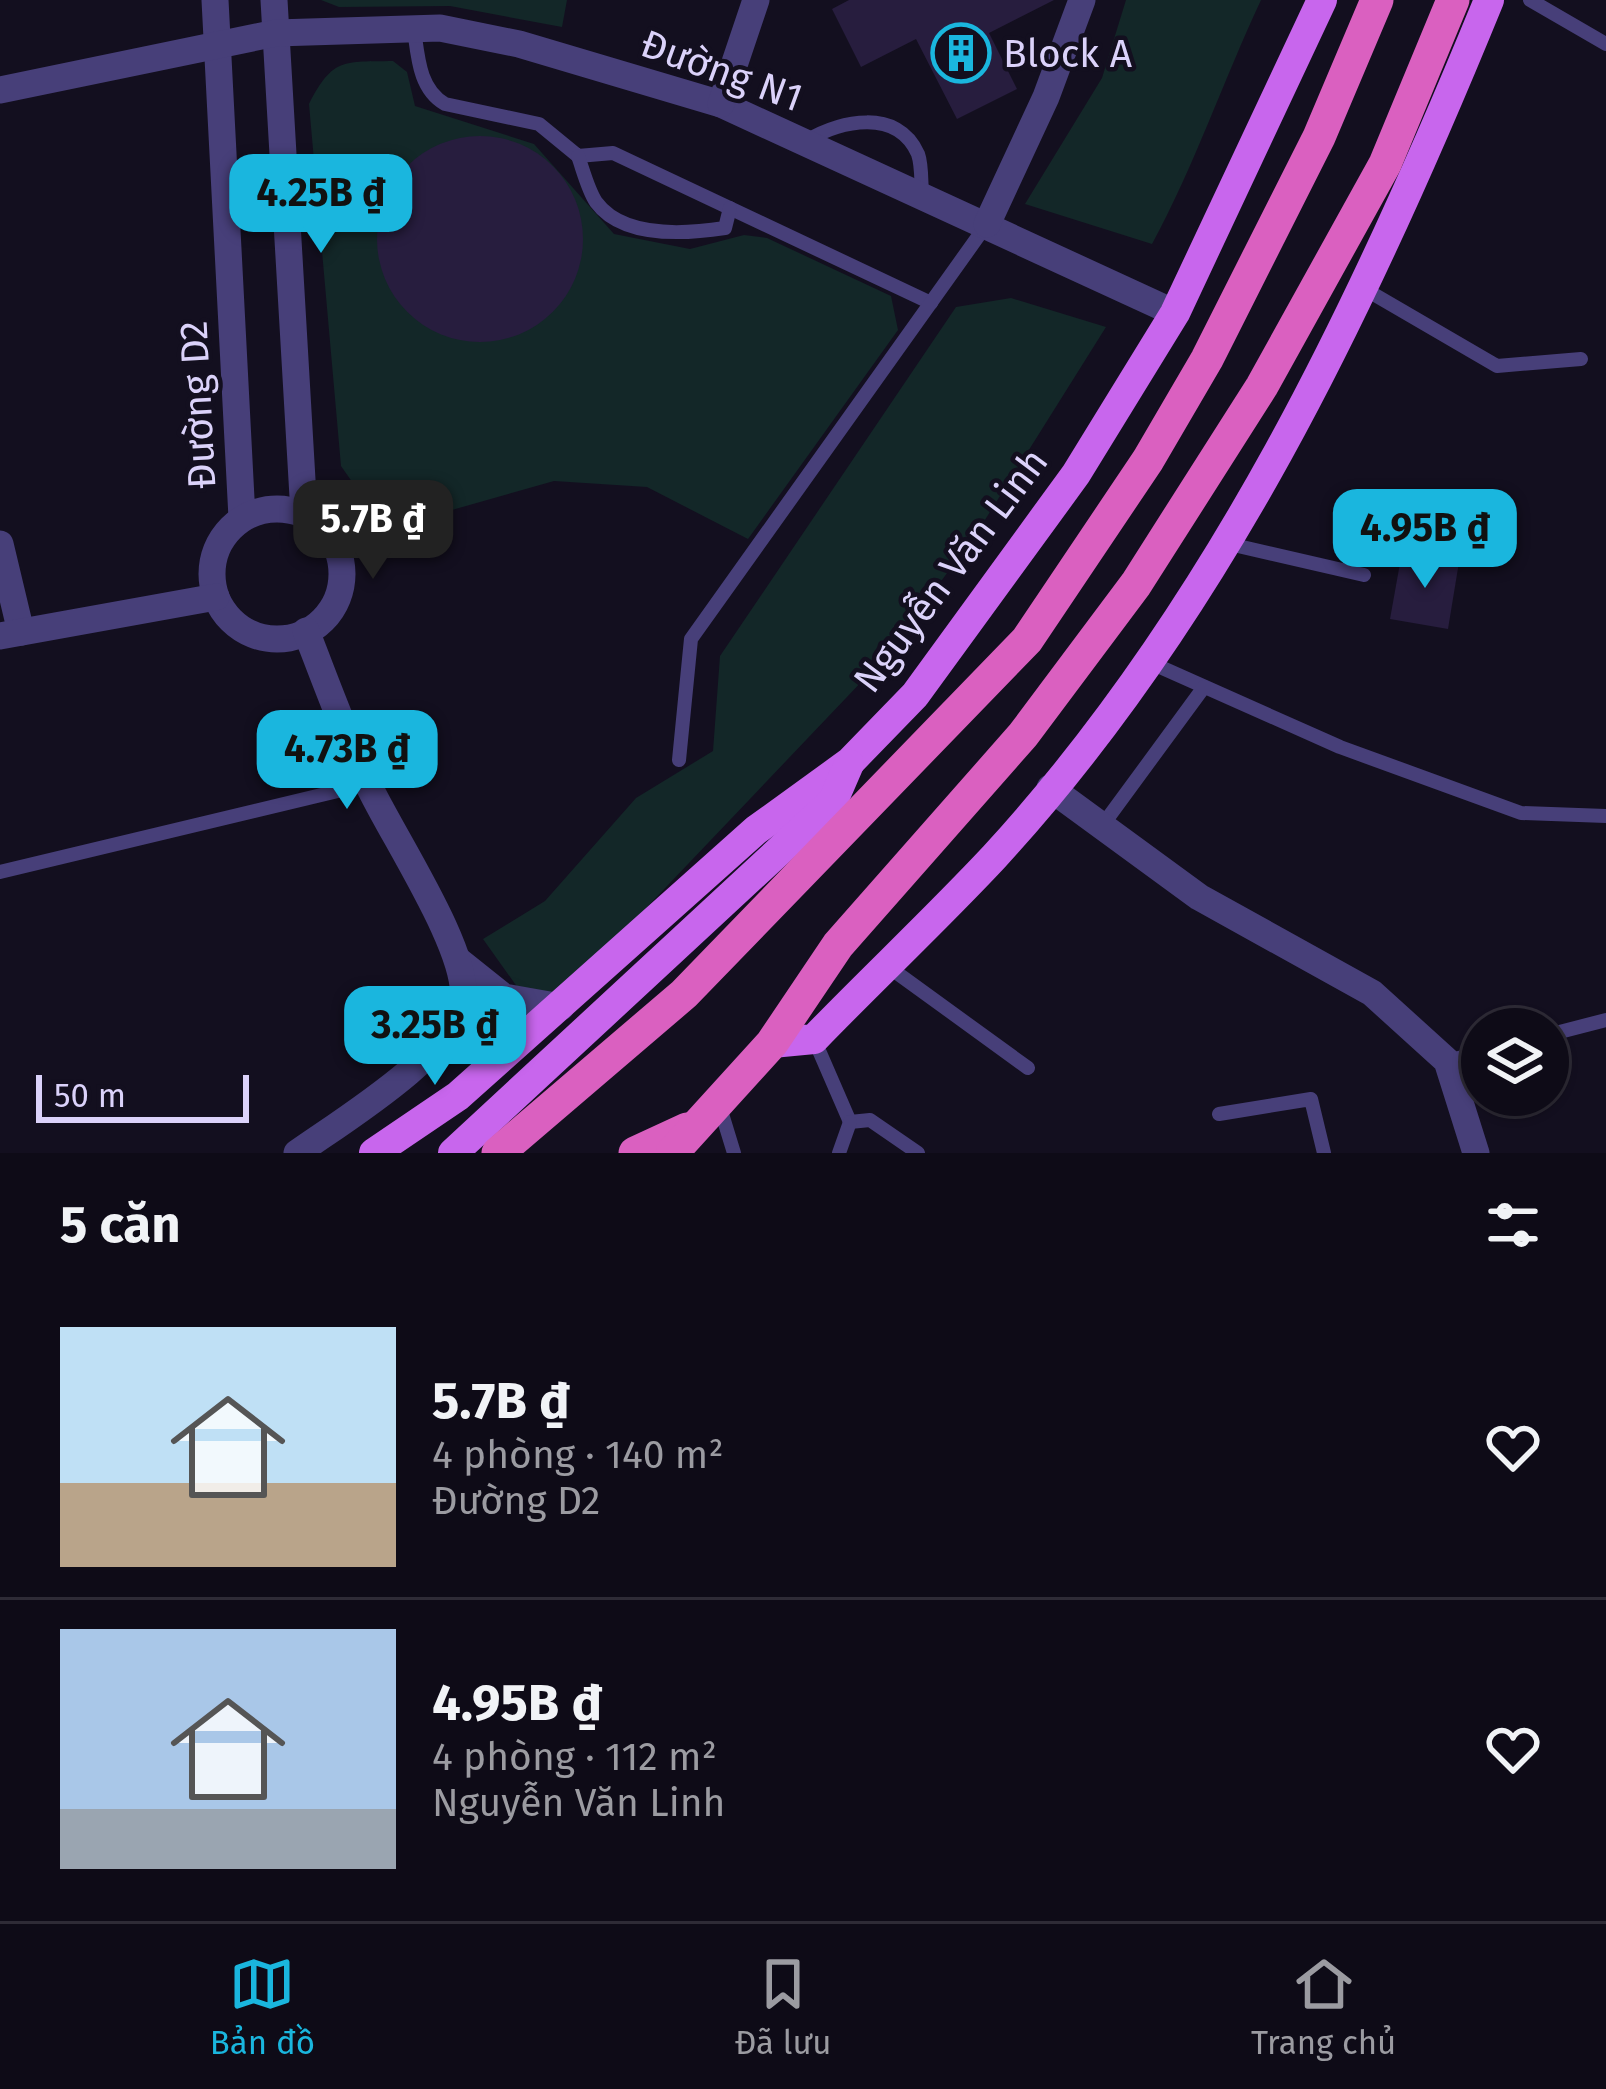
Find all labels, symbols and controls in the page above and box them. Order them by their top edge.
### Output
street label: Đường N1 [635,21,809,121]
building icon: Block A [930,22,992,84]
place label: Block A [1003,31,1133,77]
pin: 4.25B ₫ [210,154,432,256]
text: 4.25B ₫ [256,170,386,216]
street label: Đường D2 [171,320,225,490]
street label: Nguyễn Văn Linh [844,440,1057,702]
pin: 5.7B ₫ [275,480,471,582]
pin: 4.95B ₫ [1314,489,1536,591]
text: 5.7B ₫ [320,496,426,542]
text: 4.95B ₫ [1360,505,1490,551]
pin: 4.73B ₫ [236,710,458,812]
text: 4.73B ₫ [284,726,410,772]
pin: 3.25B ₫ [324,986,546,1088]
text: 3.25B ₫ [371,1002,499,1048]
map controls [1461,1008,1569,1116]
button: layers [1461,1008,1569,1116]
scale bar [36,1069,249,1122]
text: 50 m [54,1076,126,1116]
icon: filters [1480,1192,1546,1258]
text: 5 căn [60,1194,181,1256]
text: 5.7B ₫ [432,1370,570,1432]
icon: home [156,1375,300,1519]
icon: heart [1480,1414,1546,1480]
text: 4 phòng · 140 m² [432,1432,724,1478]
text: Đường D2 [432,1478,600,1524]
text: 4.95B ₫ [432,1672,602,1734]
icon: home [156,1677,300,1821]
icon: heart [1480,1716,1546,1782]
text: 4 phòng · 112 m² [432,1734,717,1780]
text: Nguyễn Văn Linh [432,1780,725,1826]
tab: Bản đồ [210,1951,315,2063]
tab: Đã lưu [735,1951,831,2063]
tab: Trang chủ [1251,1951,1396,2063]

